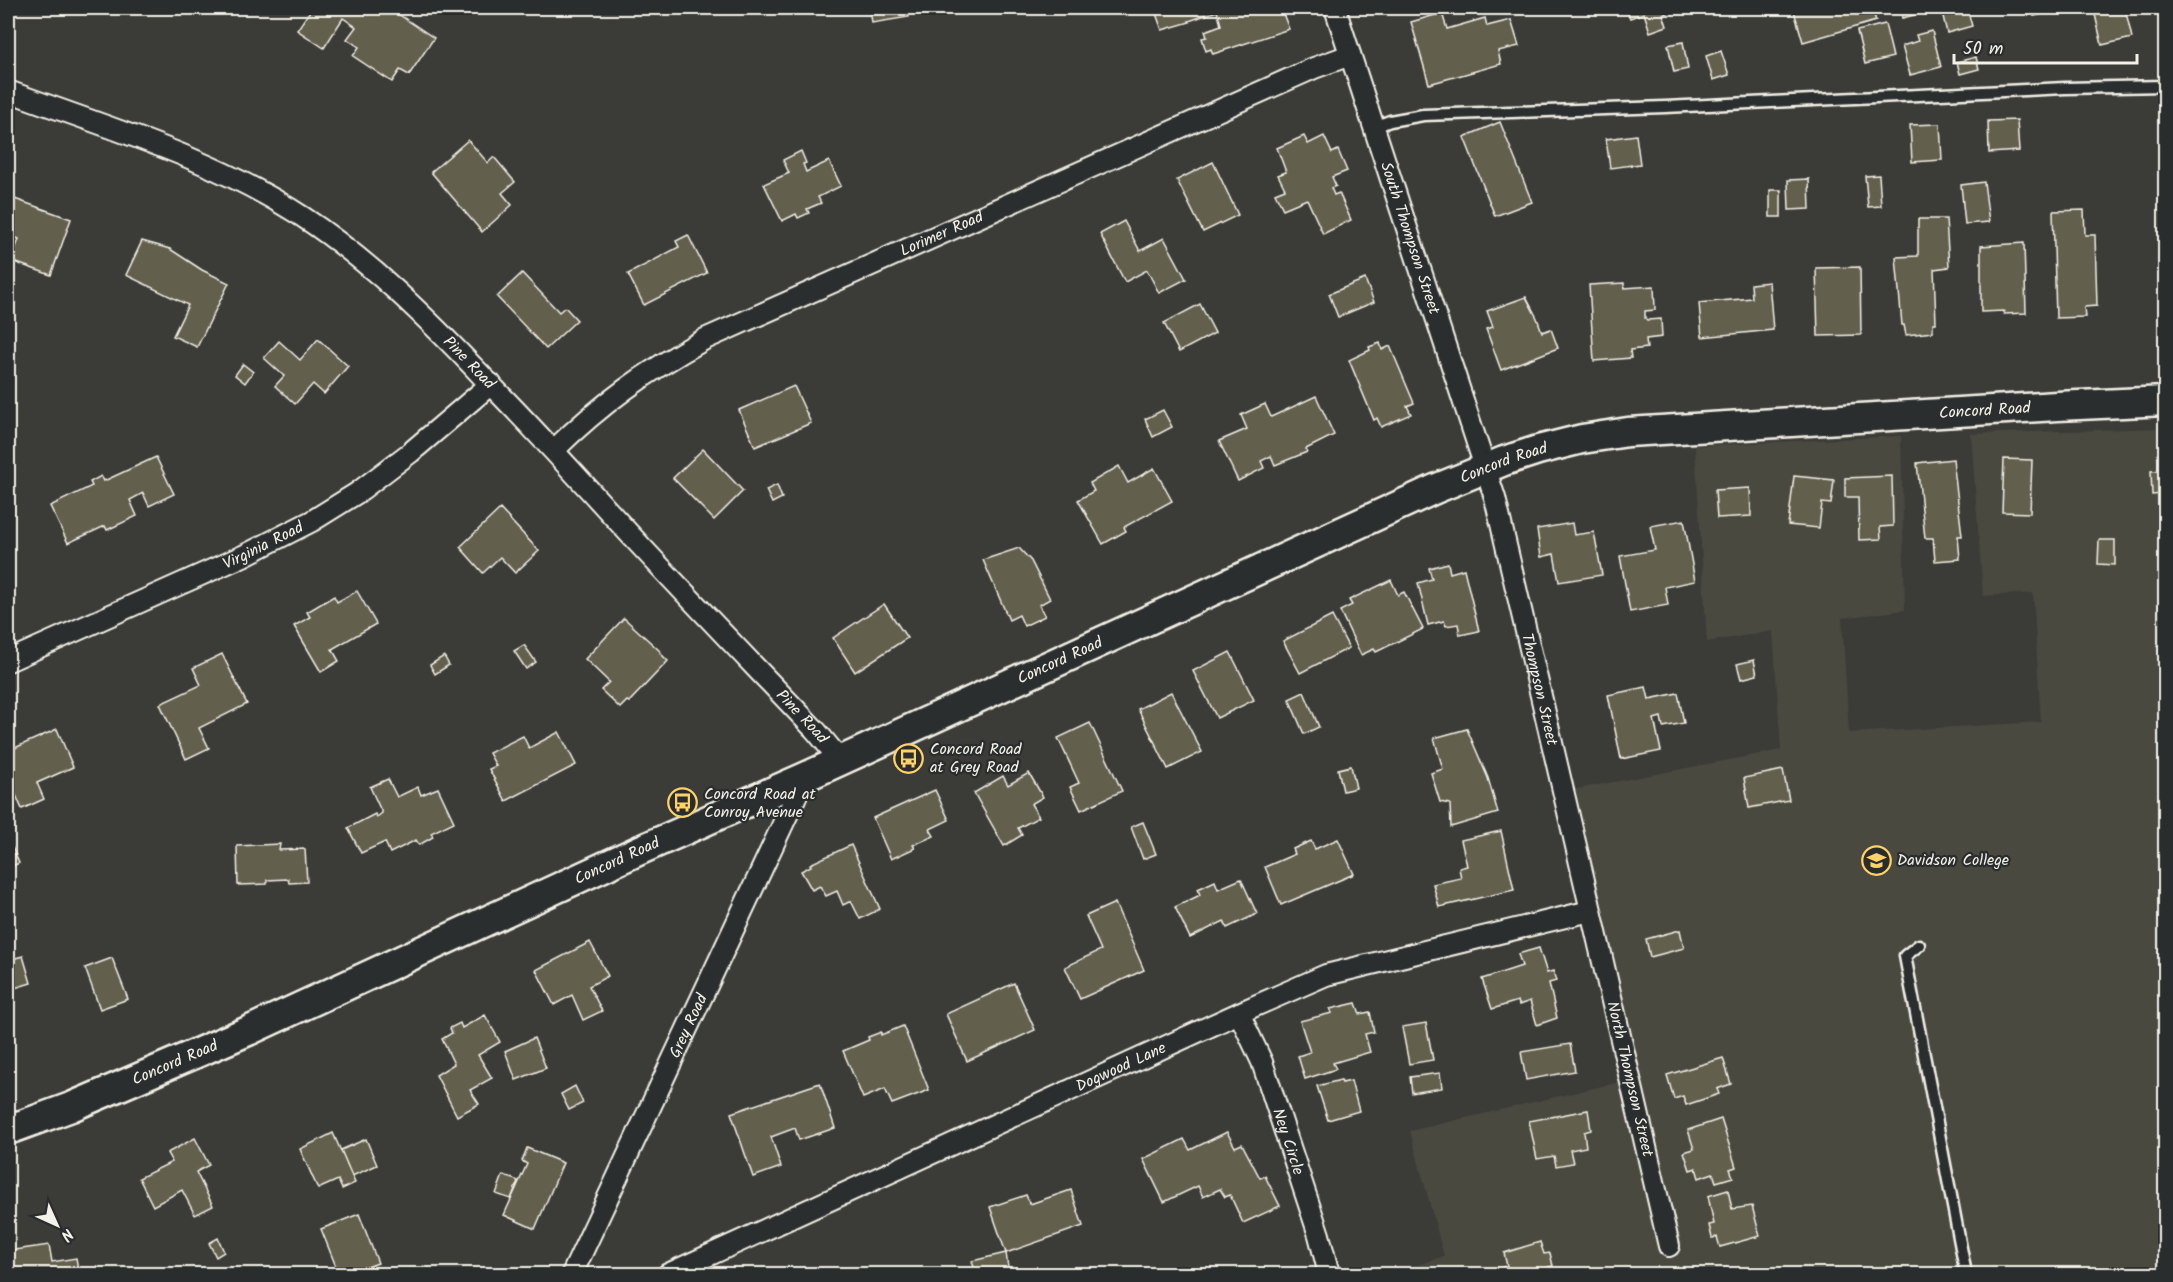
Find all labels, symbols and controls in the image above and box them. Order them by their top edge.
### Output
scale bar [1954,27,2137,65]
text: 50 m [1963,35,2003,64]
street label: South Thompson Street [1374,159,1447,318]
street label: Lorimer Road [896,204,988,263]
street label: Pine Road [437,330,502,396]
street label: Concord Road [1938,395,2032,426]
street label: Concord Road [1456,435,1551,490]
street label: Virginia Road [219,514,309,576]
street label: Concord Road [1013,630,1108,691]
street label: Thompson Street [1514,631,1565,749]
street label: Pine Road [770,684,835,750]
place label: Concord Road at Grey Road [930,737,1023,780]
bus stop icon: Concord Road at Grey Road [893,742,925,774]
place label: Concord Road at Conroy Avenue [704,782,816,825]
bus stop icon: Concord Road at Conroy Avenue [667,787,699,819]
street label: Concord Road [570,830,665,891]
school or university icon: Davidson College [1860,844,1892,876]
place label: Davidson College [1897,848,2009,873]
street label: Grey Road [662,989,715,1062]
street label: North Thompson Street [1600,999,1661,1160]
street label: Concord Road [128,1032,223,1092]
street label: Dogwood Lane [1072,1035,1170,1098]
street label: Ney Circle [1266,1105,1311,1178]
north arrow [27,1195,87,1255]
text: N [54,1222,79,1247]

